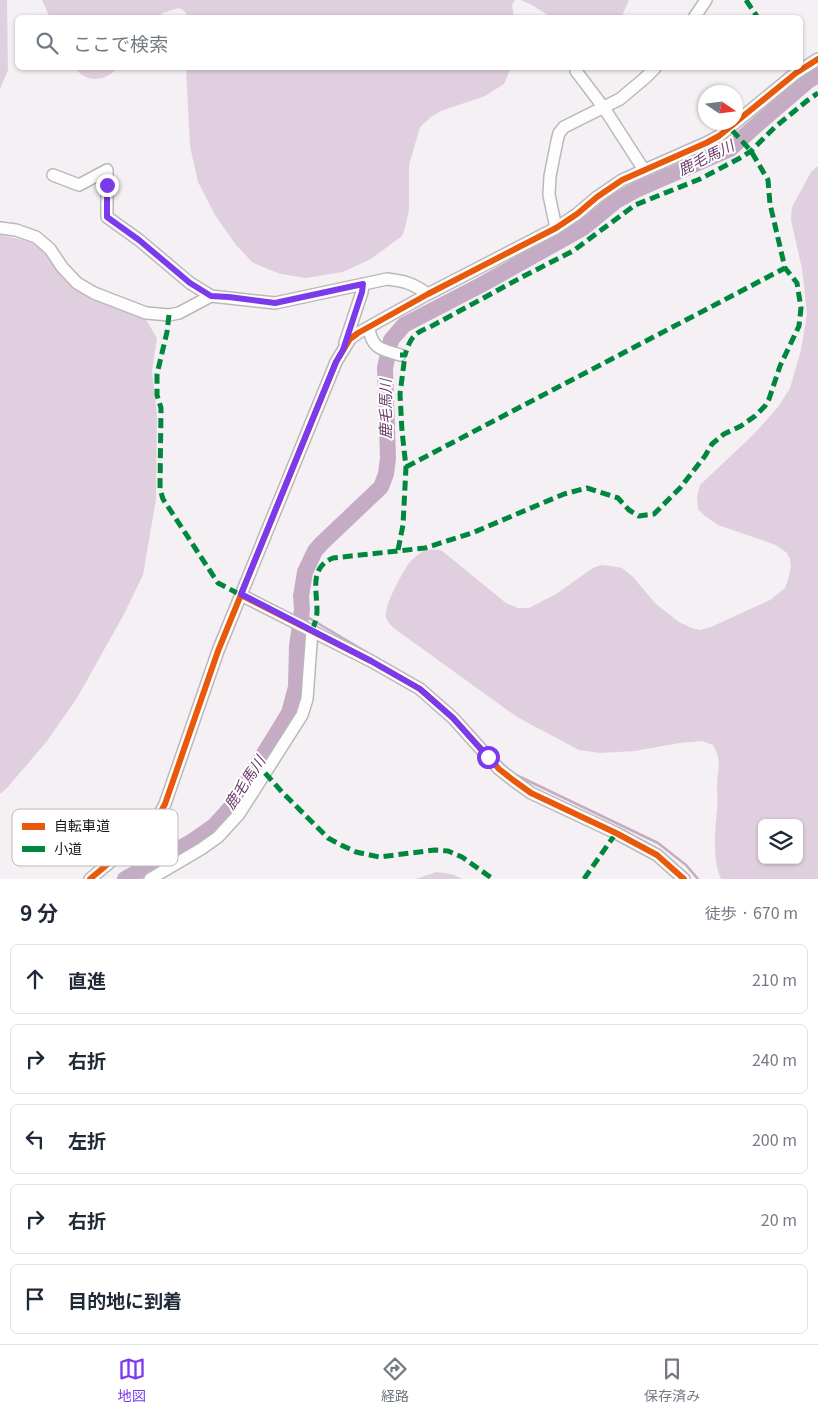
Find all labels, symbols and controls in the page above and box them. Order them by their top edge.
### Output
search box [15,15,803,70]
icon: search [33,29,61,57]
text: ここで検索 [73,29,168,56]
north arrow [698,85,743,130]
water label: 鹿毛馬川 [674,133,739,179]
route end [96,174,119,197]
water label: 鹿毛馬川 [374,377,395,439]
route start [477,746,500,769]
water label: 鹿毛馬川 [218,750,270,813]
legend [12,809,178,866]
text: 自転車道 [54,815,110,835]
map controls [758,819,803,864]
button: layers [758,819,803,864]
text: 小道 [54,838,82,858]
text: 9 分 [20,897,58,927]
text: 徒歩 · 670 m [705,900,798,924]
icon: ahead [21,965,49,993]
text: 直進 [68,966,106,993]
text: 210 m [752,967,797,991]
icon: right [21,1045,49,1073]
text: 右折 [68,1046,106,1073]
text: 240 m [752,1047,797,1071]
icon: left [21,1125,49,1153]
text: 左折 [68,1126,106,1153]
text: 200 m [752,1127,797,1151]
icon: right [21,1205,49,1233]
text: 右折 [68,1206,106,1233]
text: 20 m [761,1207,797,1231]
icon: arrive [21,1285,49,1313]
text: 目的地に到着 [68,1286,182,1313]
tab: 地図 [118,1355,146,1405]
tab: 経路 [381,1355,409,1405]
tab: 保存済み [644,1355,700,1405]

